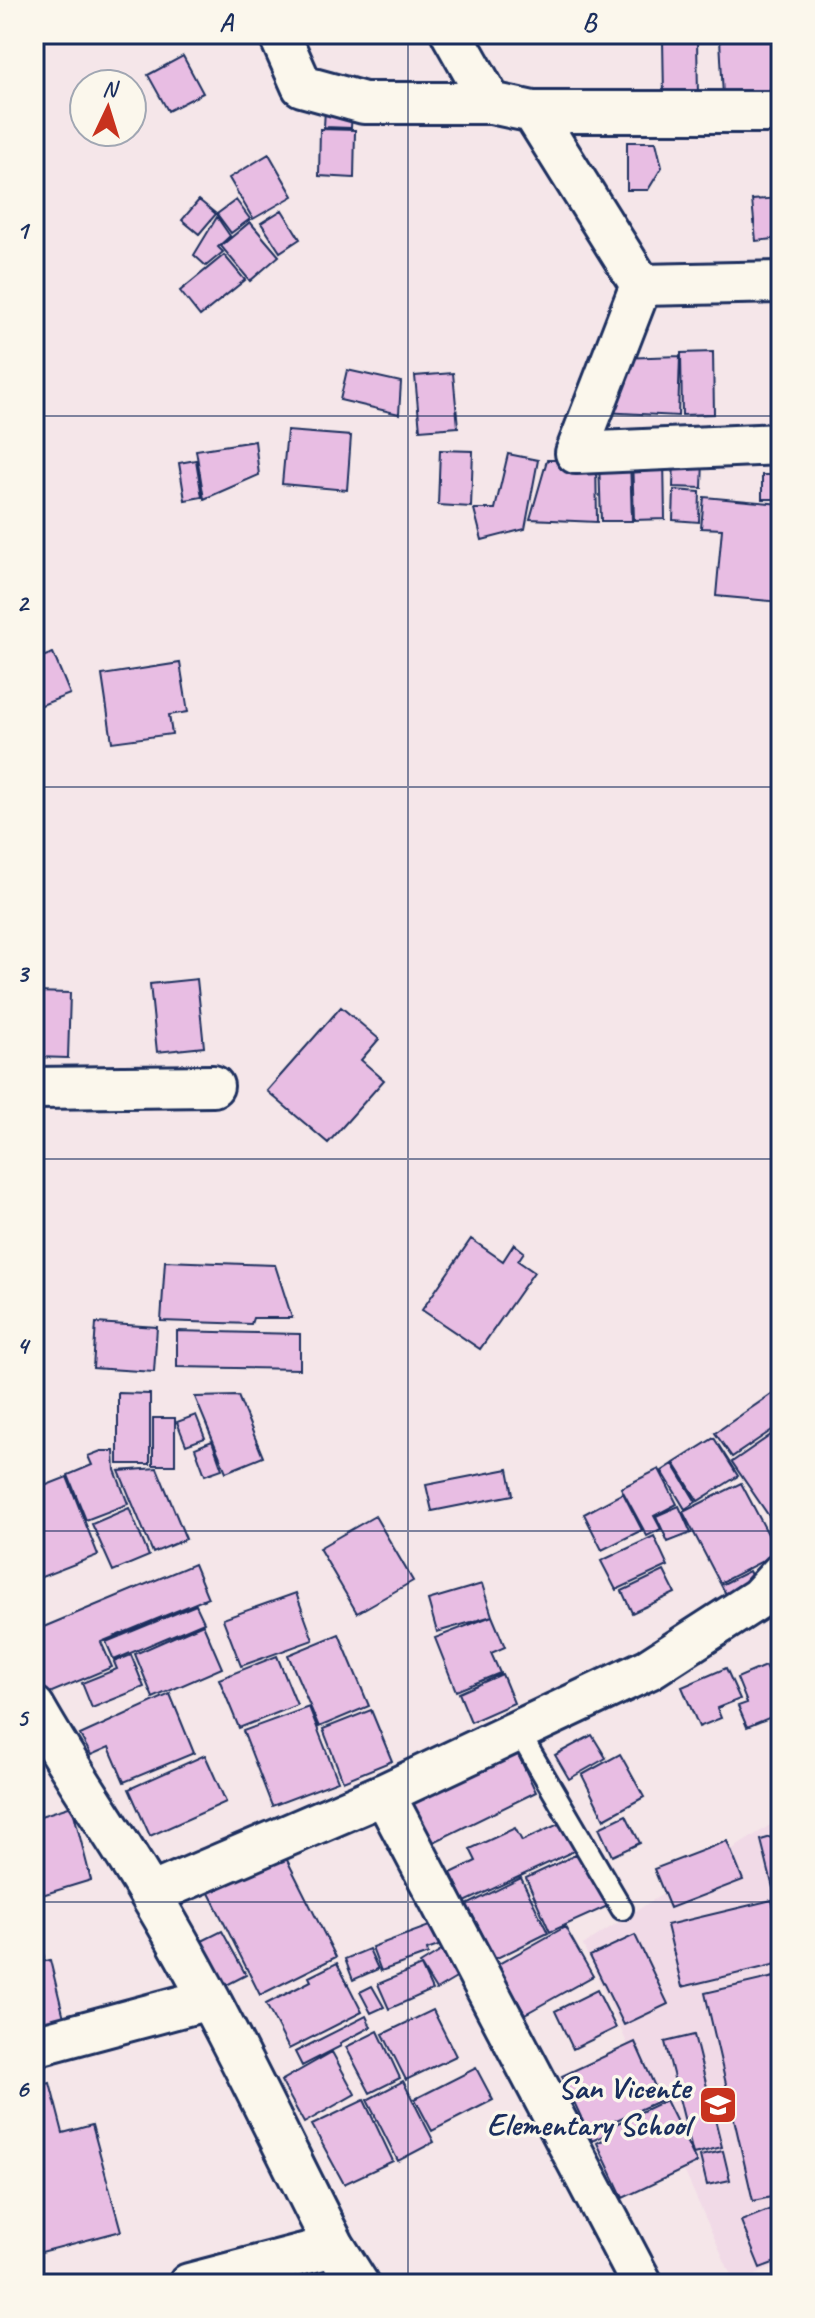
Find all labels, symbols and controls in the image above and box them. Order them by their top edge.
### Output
text: A [219,6,234,39]
text: B [582,6,598,39]
north arrow [68,68,148,148]
text: N [102,75,120,104]
text: 1 [16,214,31,247]
text: 2 [16,586,30,619]
text: 3 [16,957,30,990]
text: 4 [16,1329,31,1362]
text: 5 [16,1701,30,1734]
place label: San Vicente Elementary School [487,2067,696,2145]
text: 6 [16,2072,30,2105]
school or university icon: San Vicente Elementary School [697,2084,739,2126]

